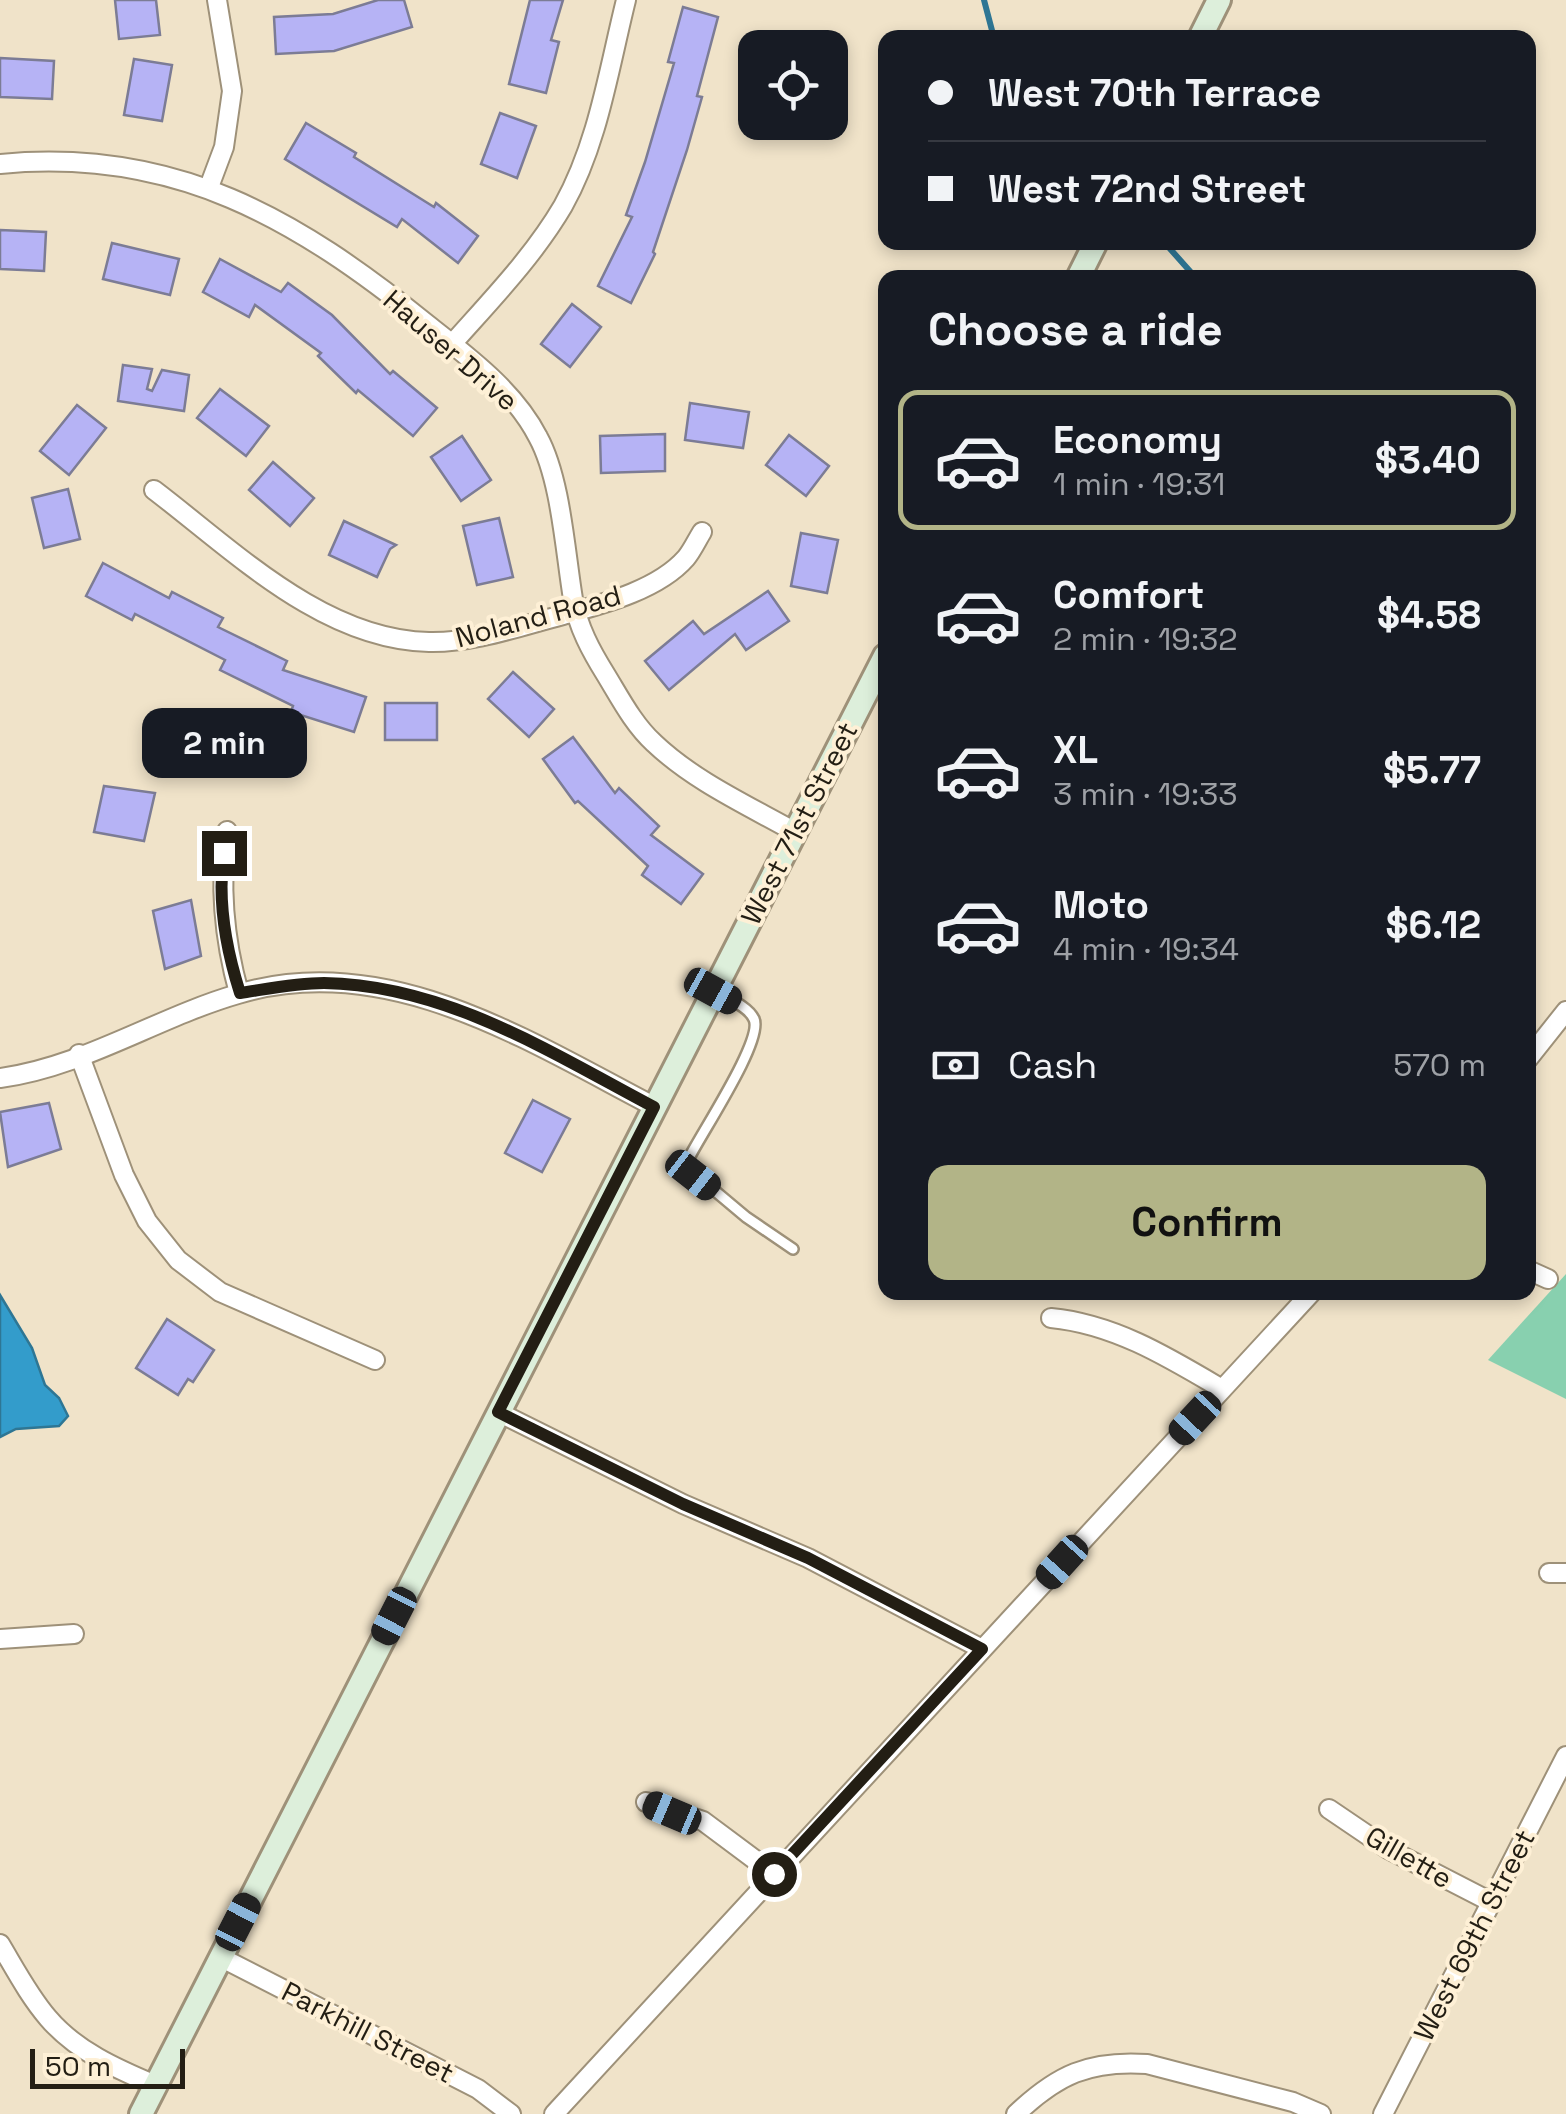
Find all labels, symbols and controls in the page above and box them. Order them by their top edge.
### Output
map controls [738,30,848,140]
button: locate [738,30,848,140]
text: West 70th Terrace [988,69,1321,117]
text: West 72nd Street [988,165,1306,213]
street label: Hauser Drive [376,281,526,419]
text: Choose a ride [928,301,1223,358]
icon: car [933,415,1023,505]
text: Economy [1053,416,1222,464]
text: $3.40 [1375,436,1481,484]
text: 1 min · 19:31 [1053,464,1225,504]
icon: car [933,570,1023,660]
text: Comfort [1053,571,1204,619]
street label: Noland Road [451,577,625,655]
text: $4.58 [1377,591,1481,639]
text: 2 min · 19:32 [1053,619,1238,659]
callout: 2 min [142,708,306,778]
street label: West 71st Street [732,716,866,930]
text: 2 min [183,723,266,763]
icon: car [933,725,1023,815]
text: XL [1053,726,1098,774]
text: $5.77 [1383,746,1481,794]
text: 3 min · 19:33 [1053,774,1238,814]
route end [202,831,247,876]
icon: car [933,880,1023,970]
text: Moto [1053,881,1149,929]
text: $6.12 [1385,901,1481,949]
text: 4 min · 19:34 [1053,929,1239,969]
car [679,963,747,1019]
icon: cash [928,1038,983,1093]
text: Cash [1008,1041,1097,1089]
text: 570 m [1393,1045,1486,1085]
car [660,1145,726,1205]
button: Confirm [928,1165,1486,1280]
car [1164,1386,1226,1450]
car [1031,1530,1093,1594]
car [367,1582,421,1650]
car [639,1787,705,1839]
street label: Gillette [1359,1818,1459,1896]
street label: West 69th Street [1405,1823,1543,2047]
route start [752,1852,797,1897]
car [211,1888,265,1956]
street label: Parkhill Street [276,1973,460,2091]
scale bar [30,2044,185,2088]
text: 50 m [45,2048,111,2084]

